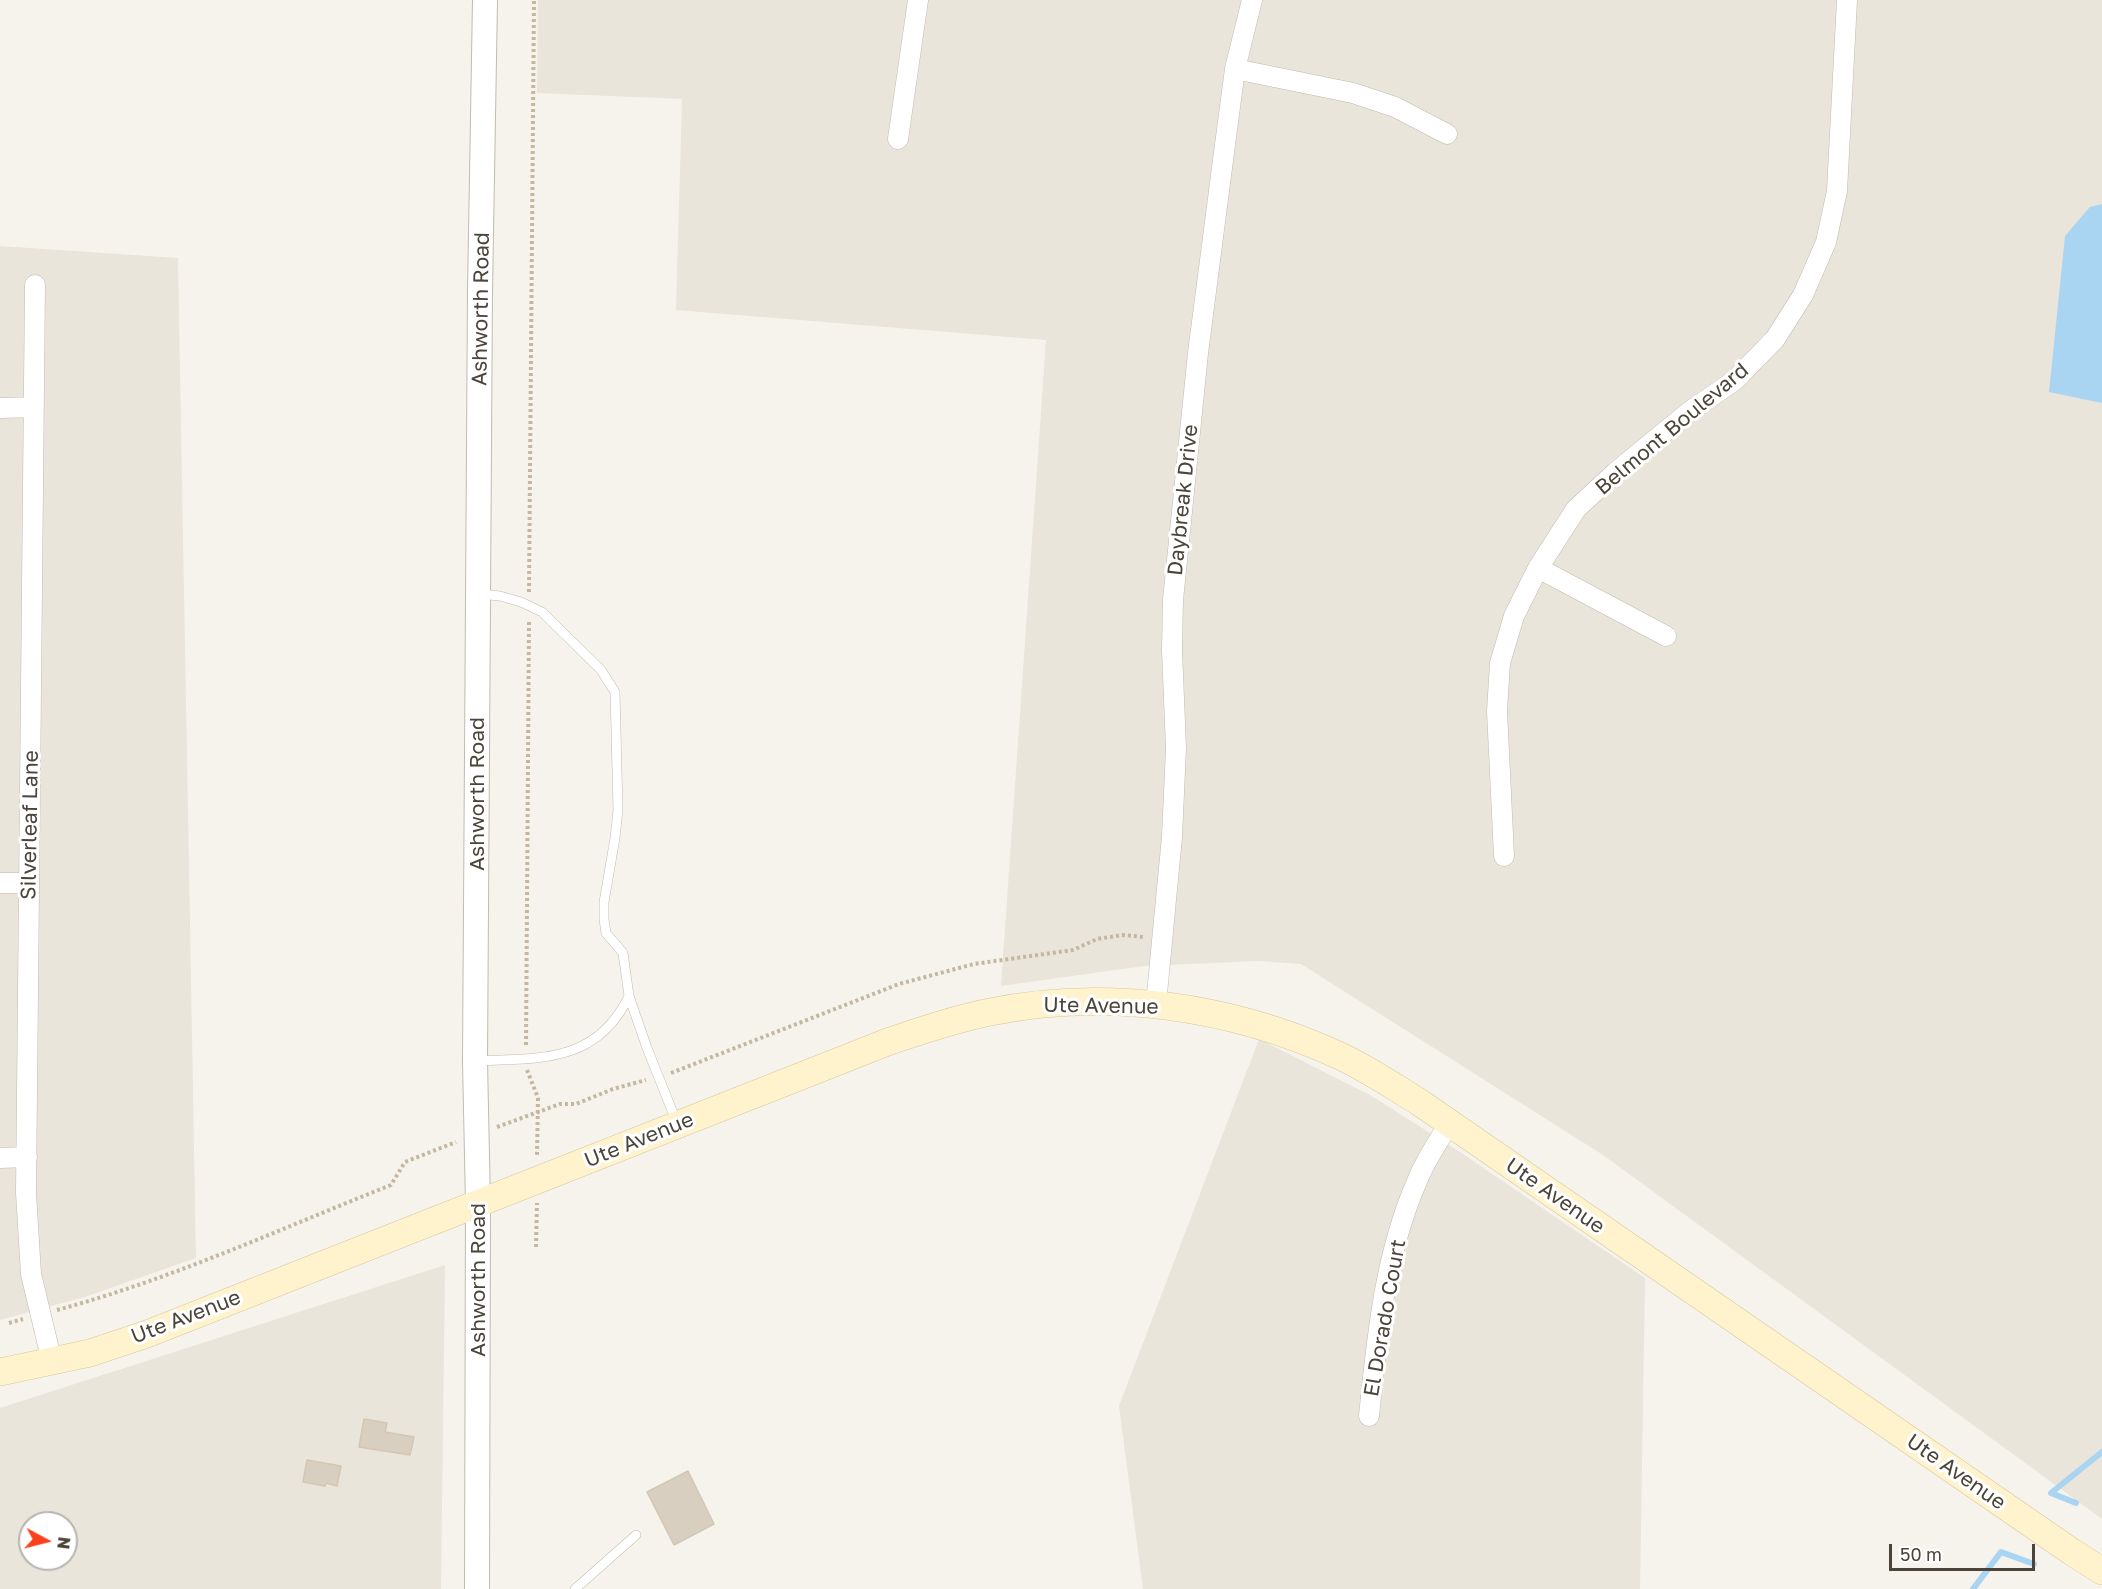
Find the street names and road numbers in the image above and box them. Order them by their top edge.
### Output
street label: Ashworth Road [467,232,495,386]
street label: Belmont Boulevard [1590,358,1754,500]
street label: Daybreak Drive [1163,423,1203,577]
street label: Ashworth Road [464,717,490,871]
street label: Silverleaf Lane [16,750,44,900]
street label: Ute Avenue [1043,992,1159,1020]
street label: Ute Avenue [581,1107,697,1173]
street label: Ute Avenue [1501,1153,1609,1239]
street label: Ashworth Road [465,1203,491,1357]
street label: El Dorado Court [1359,1237,1411,1399]
street label: Ute Avenue [128,1285,244,1349]
street label: Ute Avenue [1902,1429,2010,1515]

